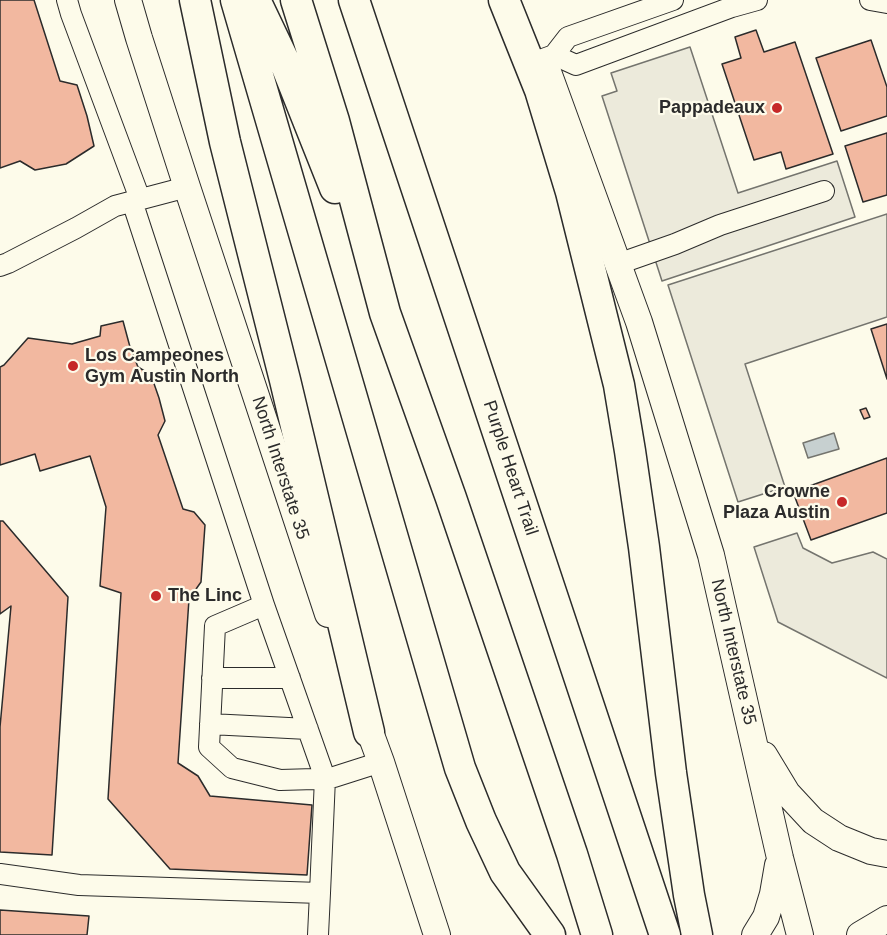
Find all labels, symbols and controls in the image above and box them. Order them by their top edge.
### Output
place label: Pappadeaux [659,97,765,119]
marker: Pappadeaux [770,101,784,115]
place label: Los Campeones Gym Austin North [85,345,239,388]
marker: Los Campeones Gym Austin North [66,359,80,373]
street label: North Interstate 35 [247,394,313,542]
street label: Purple Heart Trail [478,398,542,538]
place label: Crowne Plaza Austin [723,481,830,524]
marker: Crowne Plaza Austin [835,495,849,509]
street label: North Interstate 35 [706,577,760,727]
place label: The Linc [168,585,242,607]
marker: The Linc [149,589,163,603]

